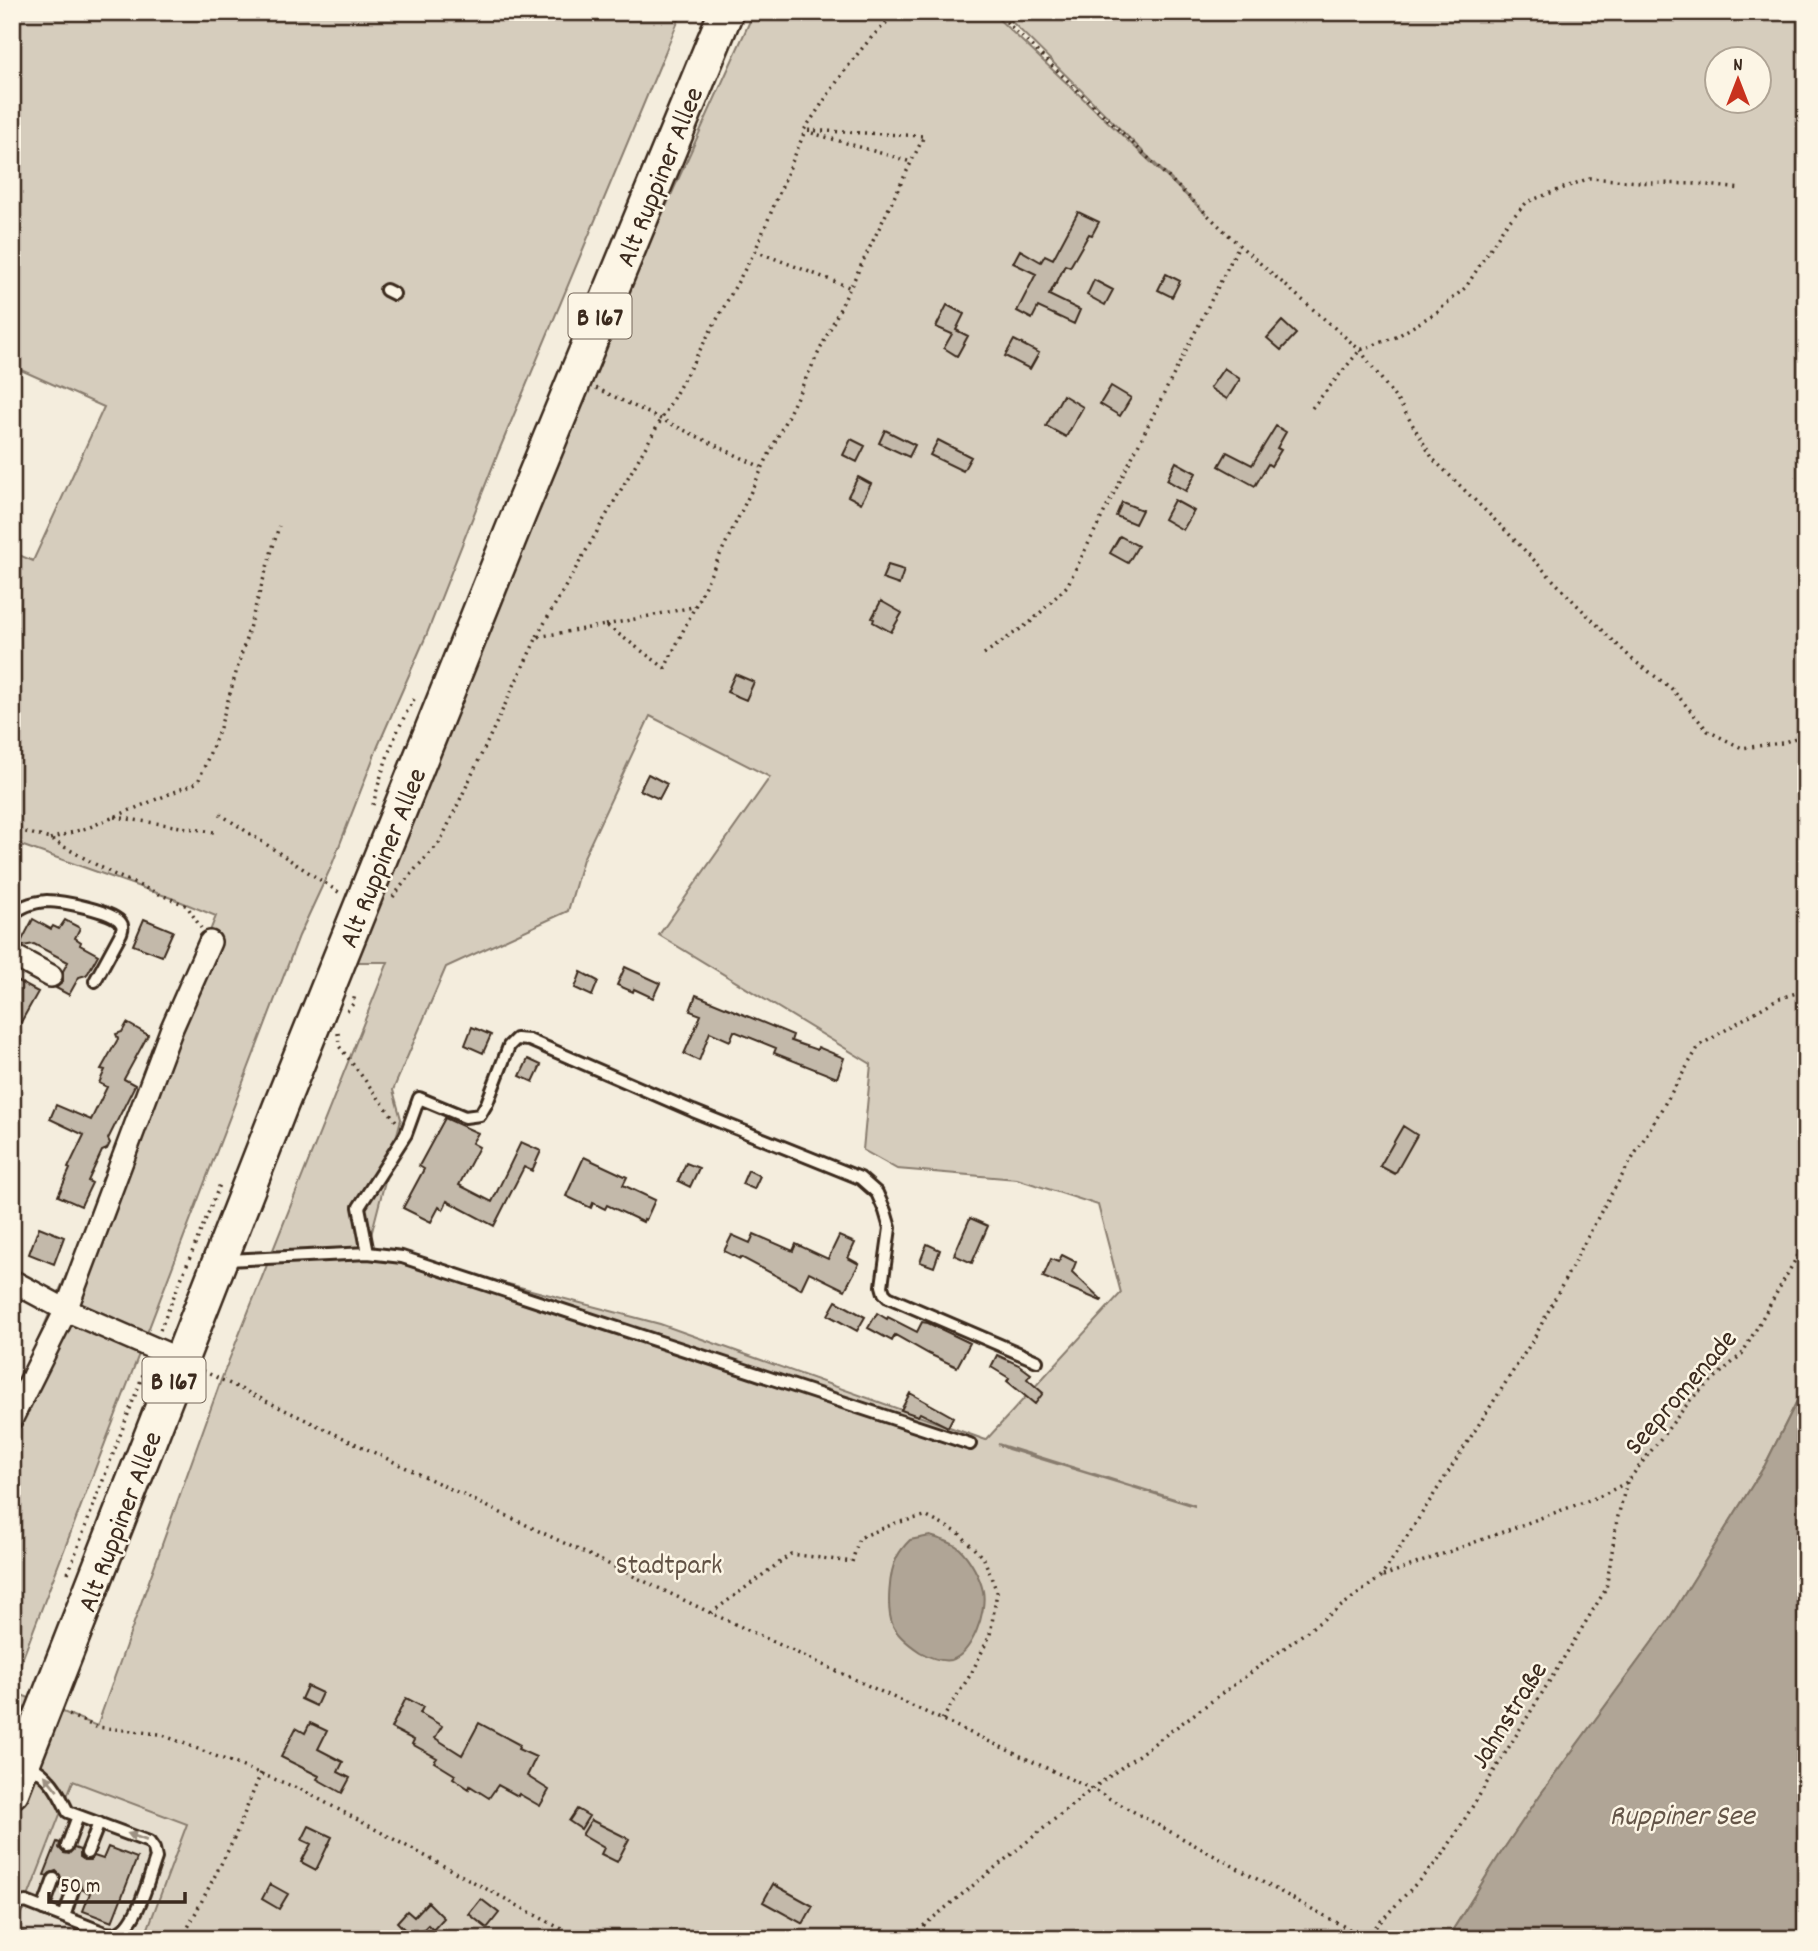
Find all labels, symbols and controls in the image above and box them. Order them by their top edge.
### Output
north arrow [1702,46,1772,116]
text: N [1733,53,1743,80]
street label: Alt Ruppiner Allee [608,82,717,274]
road number: B 167 [568,294,632,338]
street label: Alt Ruppiner Allee [331,763,440,955]
street label: Seepromenade [1617,1322,1749,1466]
road number: B 167 [142,1358,206,1402]
street label: Alt Ruppiner Allee [70,1427,176,1619]
park label: Stadtpark [615,1548,723,1588]
street label: Jahnstraße [1462,1655,1560,1778]
one-way arrow [43,1774,58,1792]
water label: Ruppiner See [1609,1797,1756,1840]
one-way arrow [126,1831,147,1842]
scale bar [49,1860,186,1904]
text: 50 m [60,1873,100,1903]

